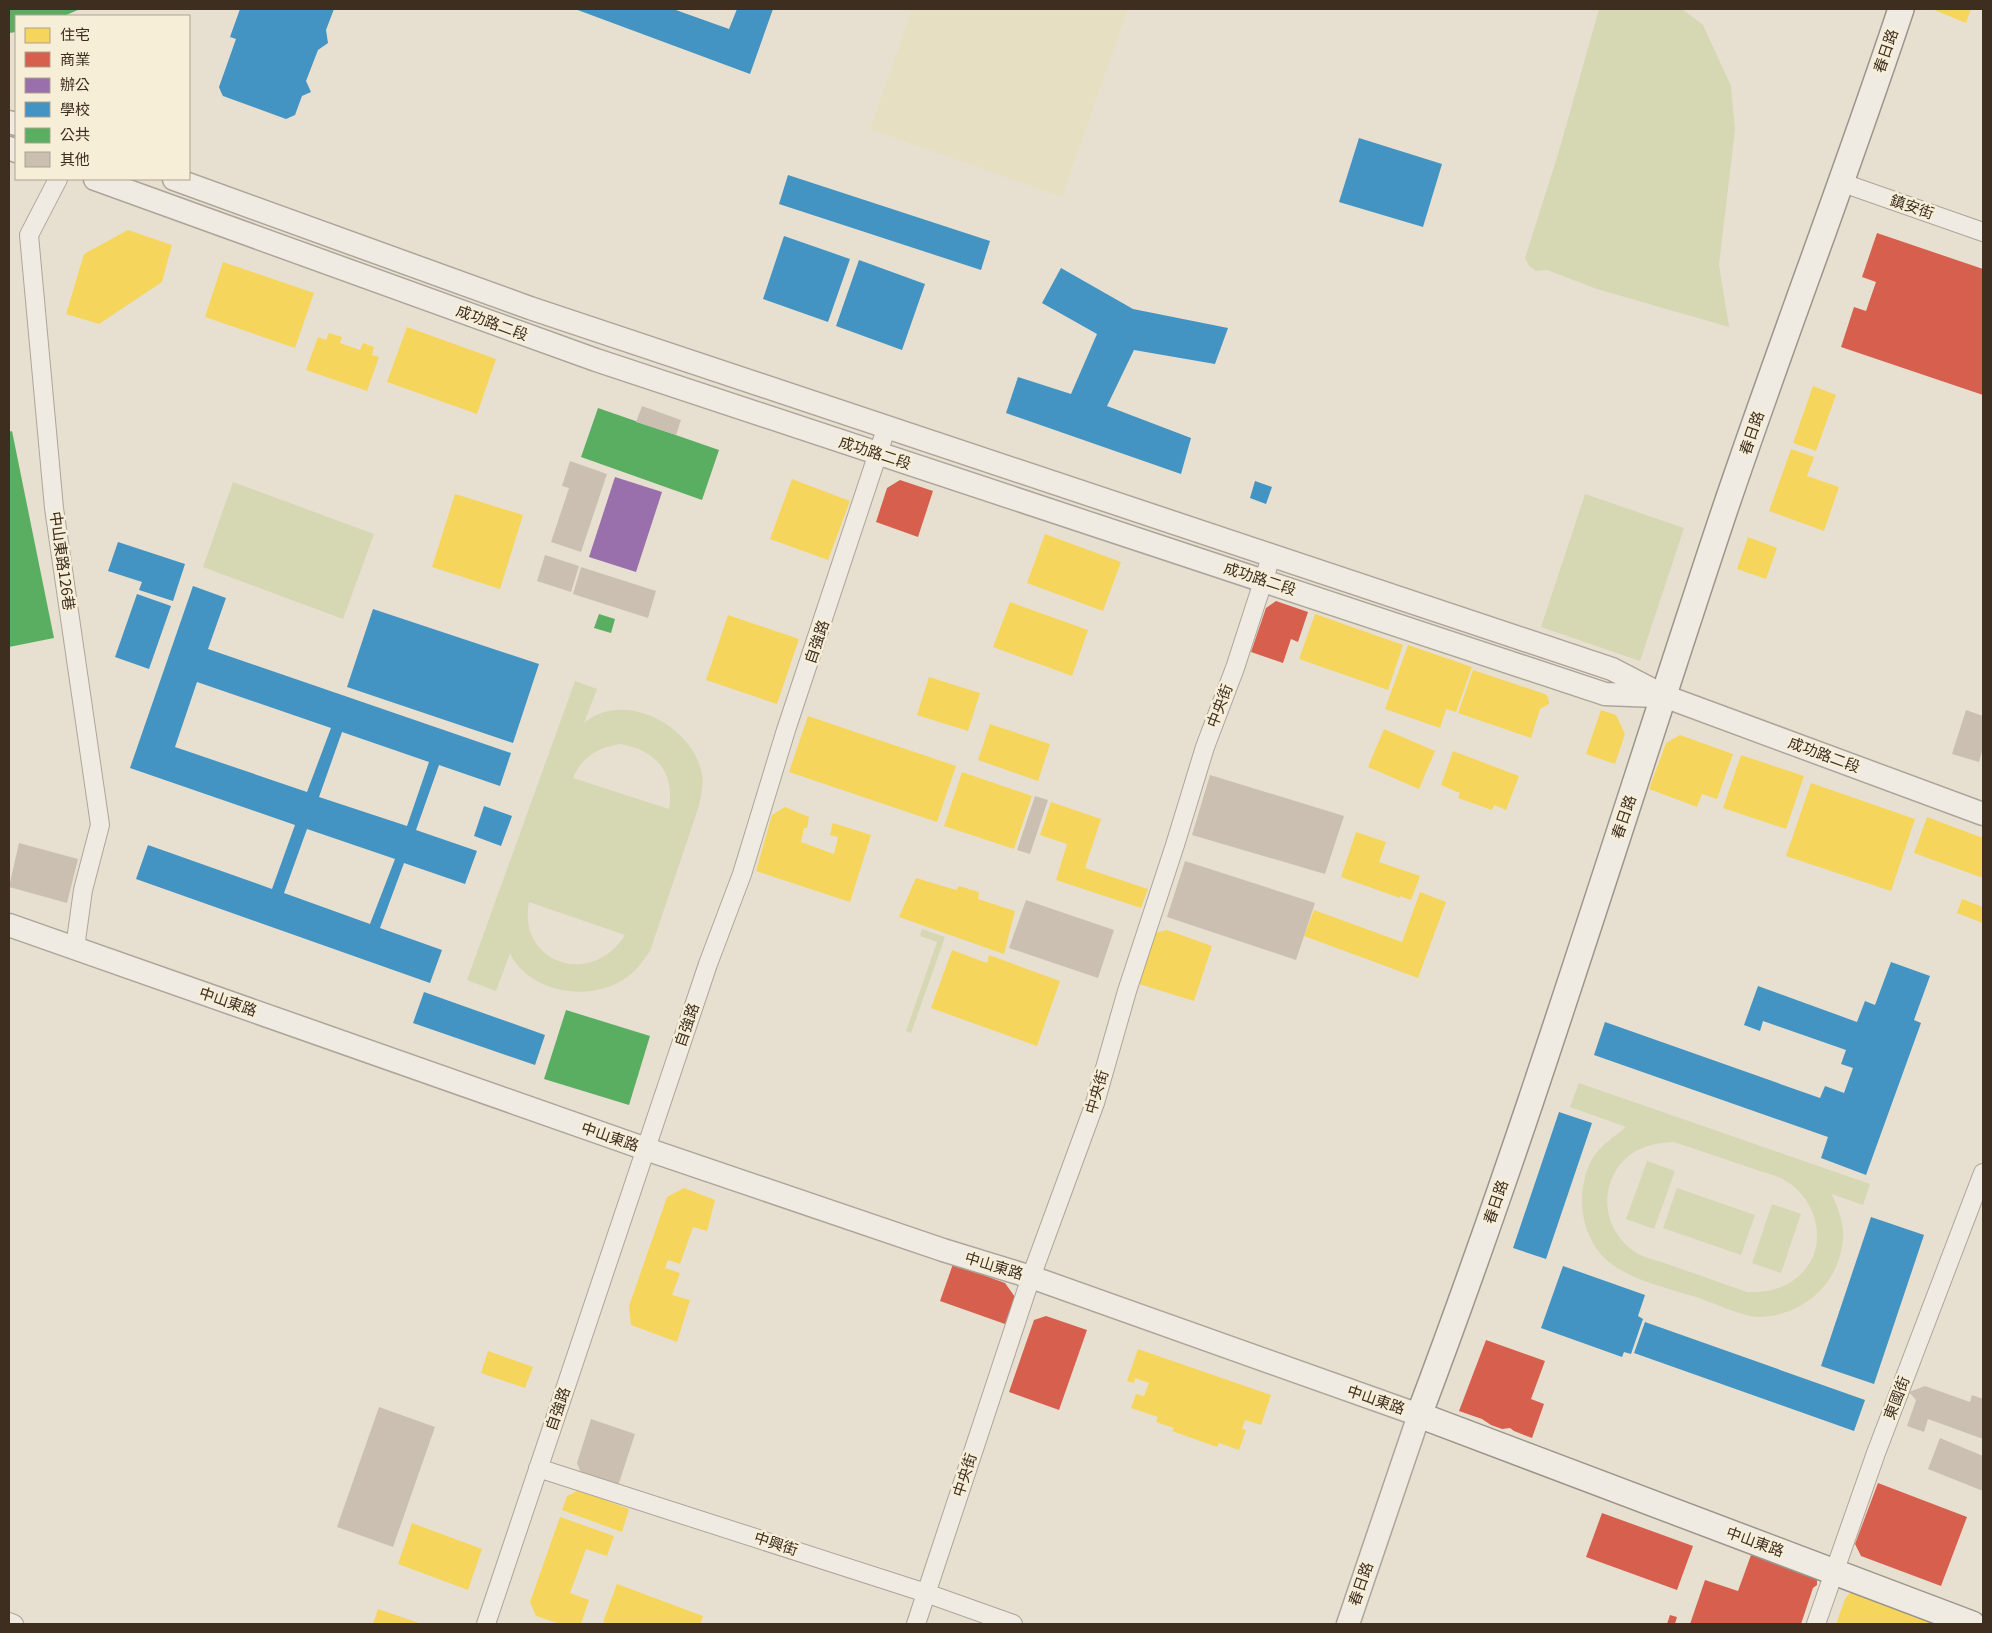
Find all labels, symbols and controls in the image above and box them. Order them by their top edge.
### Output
legend [15,15,190,180]
text: 住宅 [60,23,90,44]
street label: 春日路 [1867,26,1902,75]
text: 商業 [60,48,90,69]
text: 辦公 [60,73,90,94]
text: 學校 [60,98,90,119]
text: 公共 [60,123,90,144]
text: 其他 [60,148,90,169]
street label: 鎮安街 [1888,188,1937,223]
street label: 成功路二段 [454,299,531,344]
street label: 春日路 [1733,408,1768,457]
street label: 成功路二段 [837,430,914,473]
street label: 中山東路126巷 [46,510,81,612]
street label: 成功路二段 [1222,556,1299,599]
street label: 自強路 [798,617,833,666]
street label: 中央街 [1201,681,1236,730]
street label: 成功路二段 [1786,731,1863,776]
street label: 春日路 [1605,792,1640,841]
street label: 中山東路 [197,981,260,1020]
street label: 自強路 [668,1000,703,1049]
street label: 中央街 [1079,1067,1112,1116]
street label: 中山東路 [579,1116,642,1155]
street label: 春日路 [1477,1177,1512,1226]
street label: 中山東路 [963,1246,1026,1283]
street label: 東國街 [1878,1373,1913,1422]
street label: 中山東路 [1345,1379,1408,1418]
street label: 自強路 [539,1384,574,1433]
street label: 中央街 [947,1450,981,1499]
street label: 中山東路 [1724,1520,1787,1561]
street label: 中興街 [752,1526,801,1560]
street label: 春日路 [1342,1559,1377,1608]

